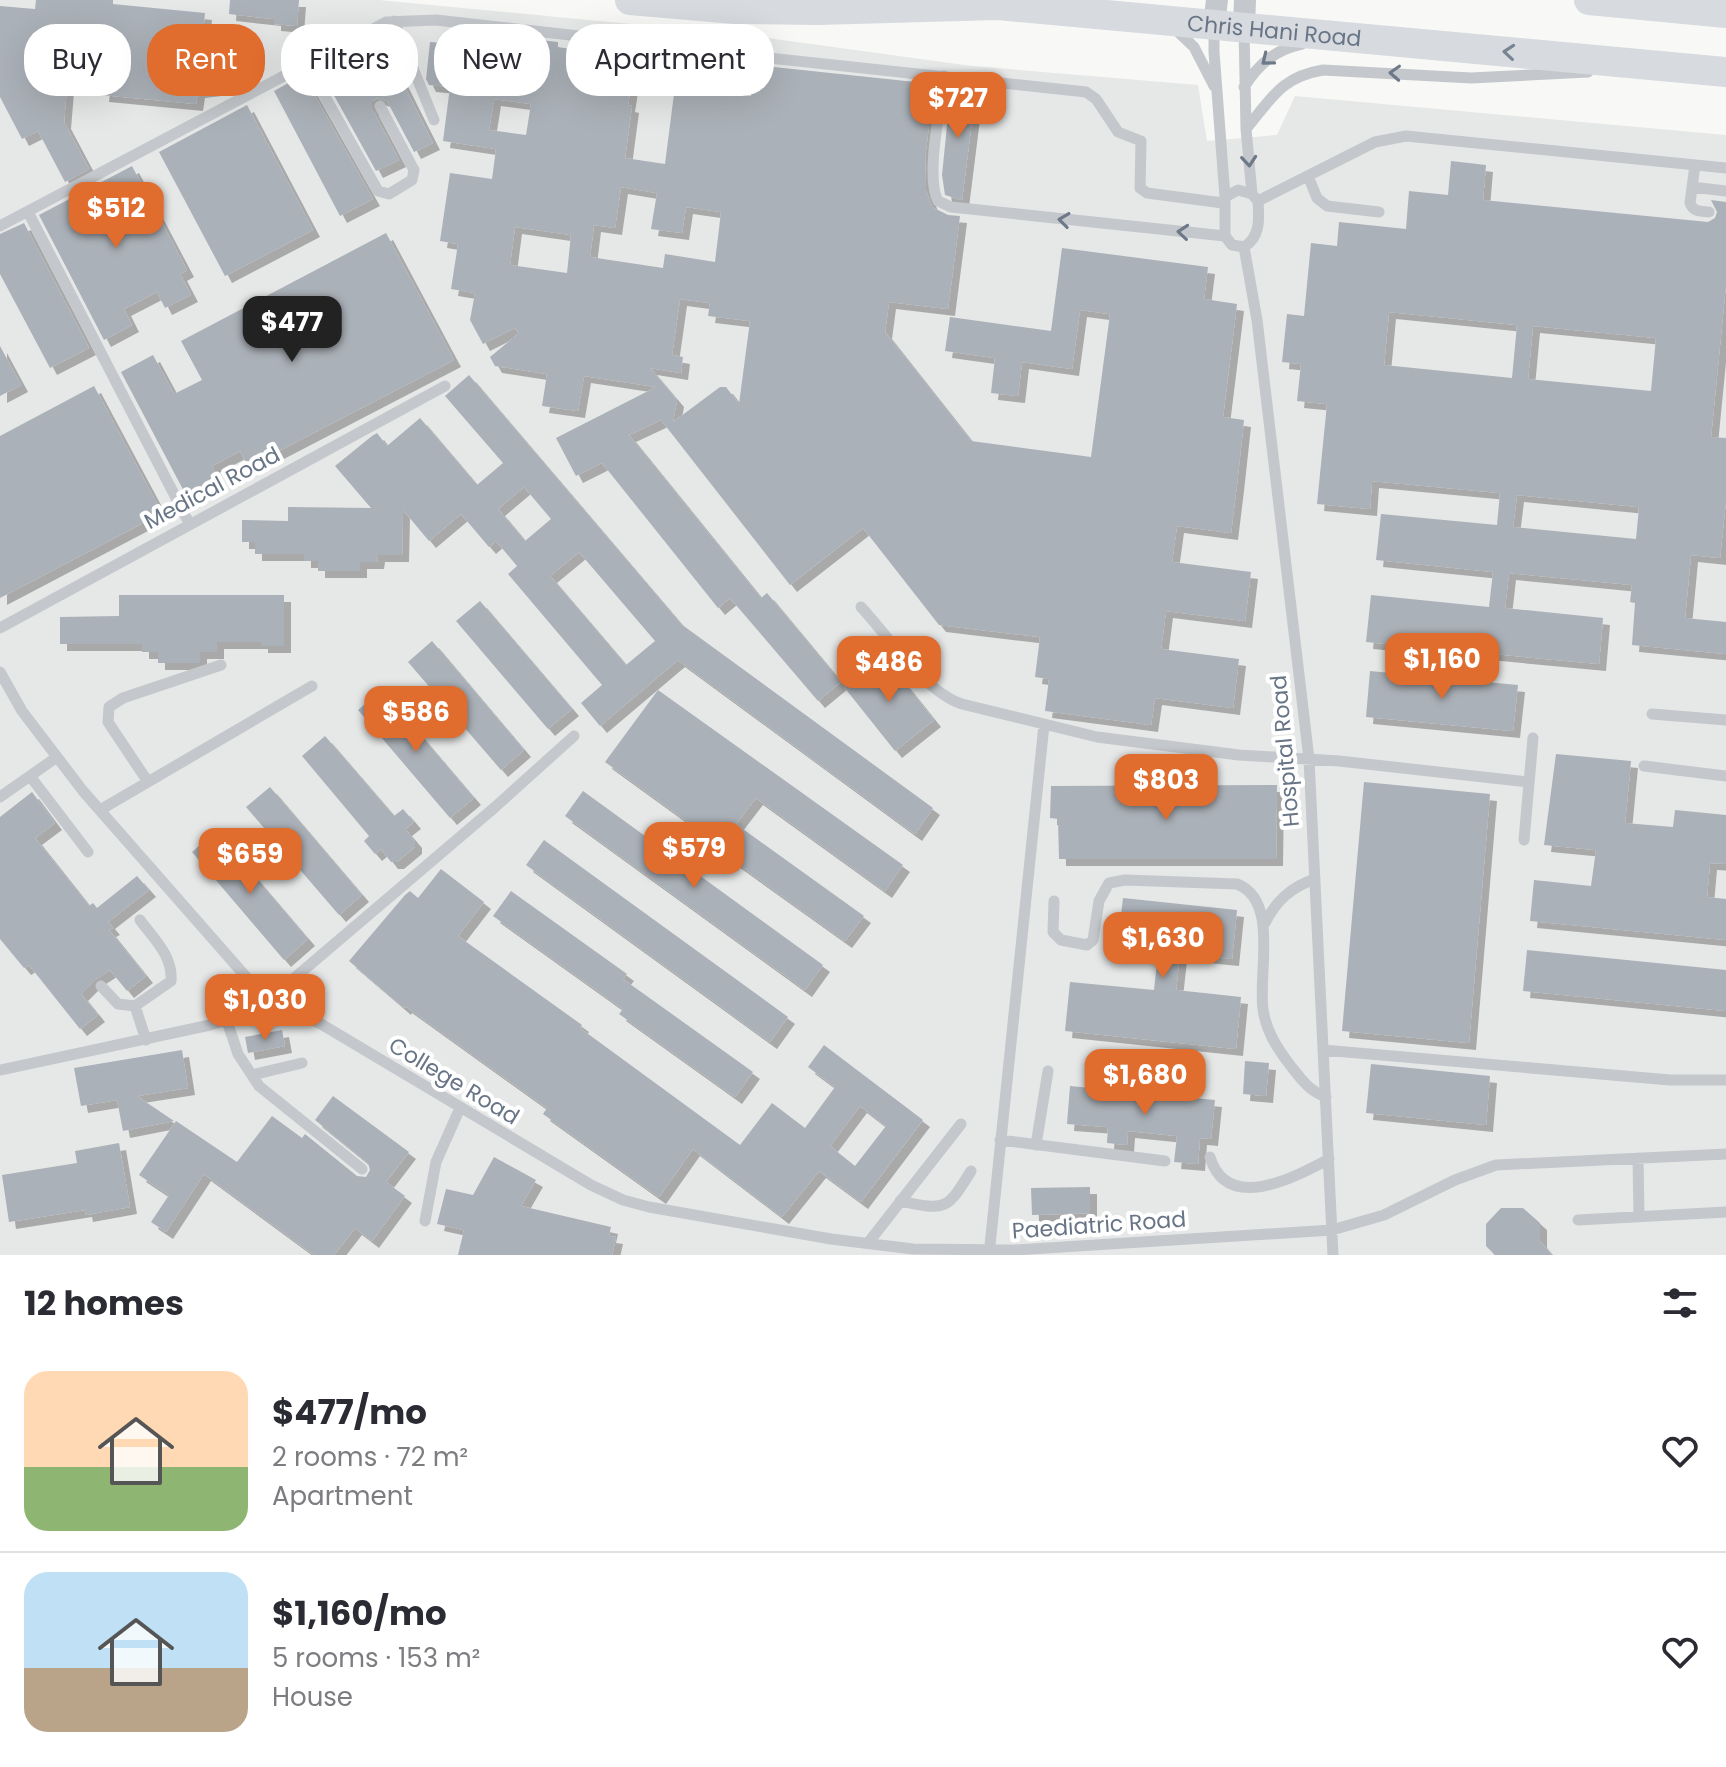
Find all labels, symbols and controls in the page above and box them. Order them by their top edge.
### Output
street label: Chris Hani Road [1186,7,1363,54]
chip: Buy [24,24,131,96]
chip: Rent [147,24,265,96]
chip: Filters [281,24,418,96]
chip: New [434,24,550,96]
chip: Apartment [566,24,774,96]
one-way arrow [1502,44,1515,61]
one-way arrow [1262,51,1277,65]
one-way arrow [1388,65,1401,82]
pin: $727 [911,72,1005,140]
text: $727 [928,80,988,116]
one-way arrow [1240,155,1257,168]
pin: $512 [69,182,163,250]
text: $512 [87,190,145,226]
one-way arrow [1057,211,1070,228]
one-way arrow [1176,224,1189,241]
pin: $477 [245,296,339,364]
text: $477 [261,304,323,340]
street label: Medical Road [139,439,285,537]
pin: $1,160 [1377,633,1507,701]
pin: $486 [842,636,936,704]
text: $1,160 [1403,641,1481,677]
text: $486 [855,644,923,680]
street label: Hospital Road [1263,674,1307,828]
pin: $586 [369,686,463,754]
text: $586 [382,694,450,730]
pin: $803 [1119,754,1213,822]
text: $803 [1133,762,1199,798]
pin: $579 [647,822,741,890]
pin: $659 [203,828,297,896]
text: $579 [662,830,726,866]
text: $659 [217,836,283,872]
pin: $1,630 [1098,912,1228,980]
text: $1,630 [1121,920,1205,956]
pin: $1,030 [200,974,330,1042]
text: $1,030 [223,982,307,1018]
street label: College Road [383,1030,525,1132]
pin: $1,680 [1080,1049,1210,1117]
text: $1,680 [1103,1057,1187,1093]
street label: Paediatric Road [1011,1203,1187,1247]
text: 12 homes [24,1279,184,1327]
icon: filters [1658,1281,1702,1325]
text: $477/mo [272,1388,427,1436]
icon: home [88,1403,184,1499]
icon: heart [1658,1429,1702,1473]
text: 2 rooms · 72 m² [272,1439,468,1475]
text: Apartment [272,1478,413,1514]
text: $1,160/mo [272,1589,447,1637]
icon: home [88,1604,184,1700]
icon: heart [1658,1630,1702,1674]
text: 5 rooms · 153 m² [272,1640,480,1676]
text: House [272,1679,353,1715]

